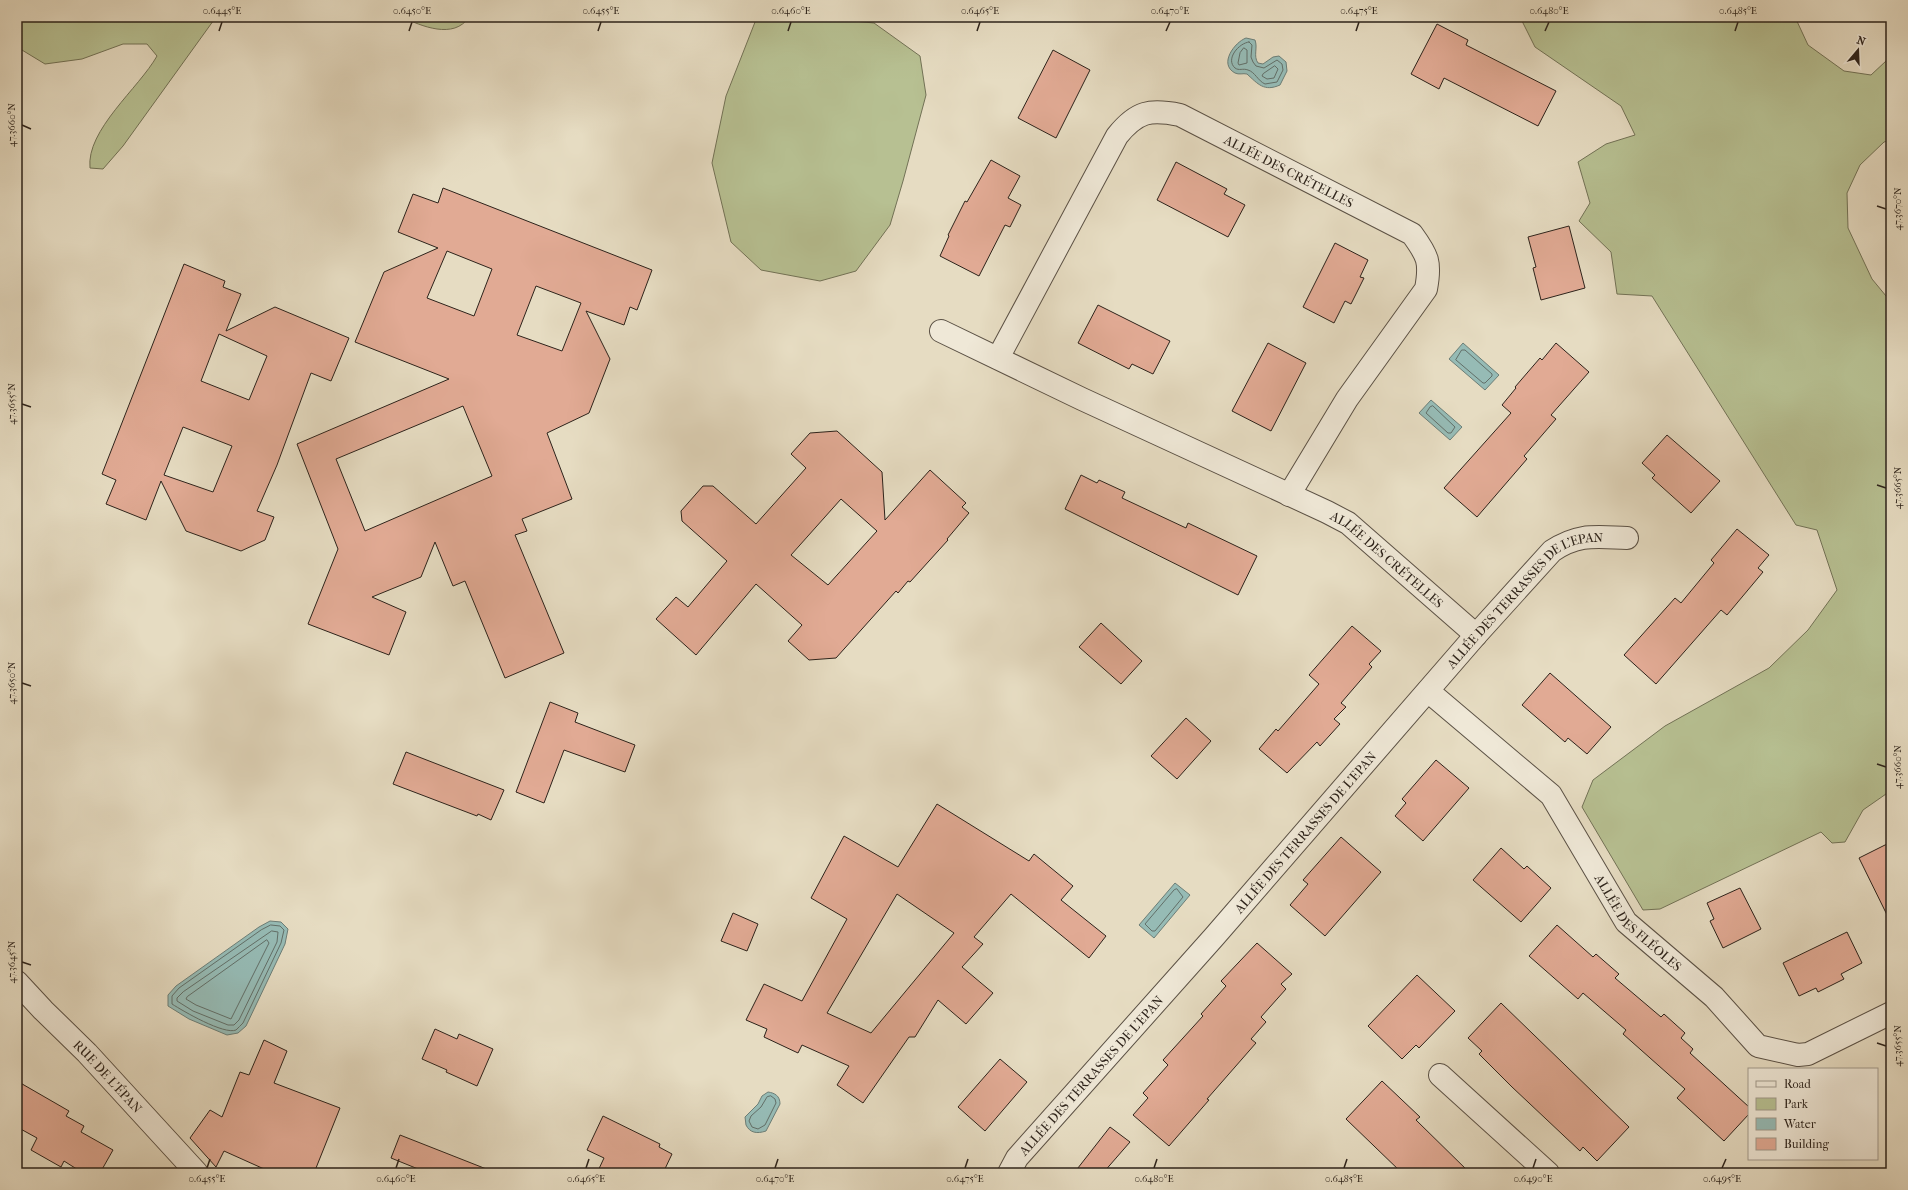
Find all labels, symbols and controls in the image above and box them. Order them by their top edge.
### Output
text: 0.6445°E [203,5,241,17]
text: 0.6450°E [393,5,431,17]
text: 0.6455°E [583,5,619,17]
text: 0.6460°E [771,5,811,17]
text: 0.6465°E [961,5,999,17]
text: 0.6470°E [1151,5,1189,17]
text: 0.6475°E [1340,5,1378,17]
text: 0.6480°E [1529,5,1569,17]
text: 0.6485°E [1719,5,1757,17]
north arrow [1838,30,1878,70]
text: N [1855,34,1868,49]
text: 47.3660°N [6,103,18,147]
street label: ALLÉE DES CRÉTELLES [1221,131,1356,210]
text: 47.3670°N [1892,187,1904,231]
text: 47.3655°N [6,383,18,425]
text: 47.3665°N [1892,466,1904,509]
street label: ALLÉE DES CRÉTELLES [1327,507,1447,611]
street label: ALLÉE DES TERRASSES DE L'EPAN [1443,529,1603,672]
text: 47.3650°N [6,661,18,704]
text: 47.3660°N [1892,745,1904,789]
street label: ALLÉE DES TERRASSES DE L'EPAN [1230,748,1379,917]
street label: ALLÉE DES FLÉOLES [1591,871,1685,974]
text: 47.3645°N [6,940,18,983]
street label: ALLÉE DES TERRASSES DE L'EPAN [1015,992,1166,1159]
text: 47.3655°N [1892,1025,1904,1067]
street label: RUE DE L'ÉPAN [71,1037,145,1116]
legend [1748,1068,1878,1160]
text: Road [1784,1077,1811,1091]
text: Park [1784,1097,1809,1111]
text: Water [1783,1117,1817,1131]
text: Building [1784,1137,1829,1151]
text: 0.6455°E [189,1173,225,1185]
text: 0.6460°E [376,1173,416,1185]
text: 0.6465°E [567,1173,605,1185]
text: 0.6470°E [756,1173,794,1185]
text: 0.6475°E [946,1173,984,1185]
text: 0.6480°E [1134,1173,1174,1185]
text: 0.6485°E [1325,1173,1363,1185]
text: 0.6490°E [1513,1173,1553,1185]
text: 0.6495°E [1703,1173,1741,1185]

